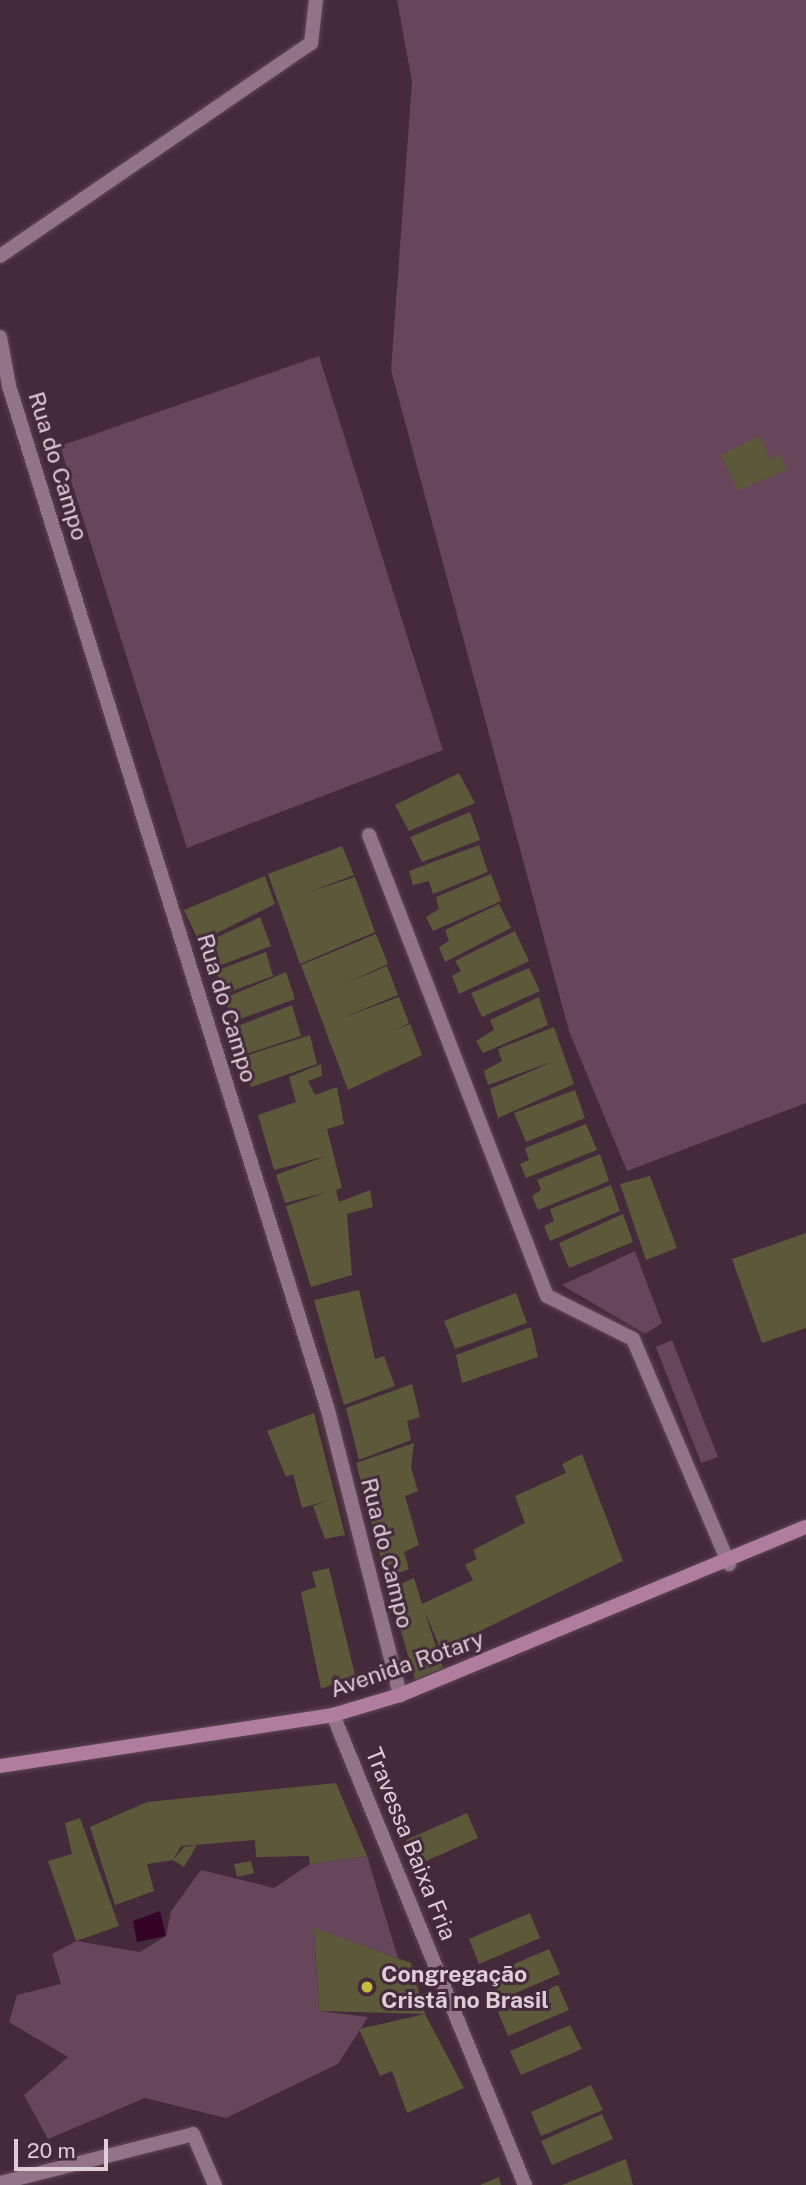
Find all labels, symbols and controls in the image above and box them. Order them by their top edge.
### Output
street label: Rua do Campo [22,388,94,544]
street label: Rua do Campo [191,930,263,1086]
street label: Rua do Campo [355,1475,419,1631]
street label: Avenida Rotary [326,1625,488,1703]
street label: Travessa Baixa Fria [360,1744,462,1944]
place label: Congregação Cristã no Brasil [381,1960,549,2014]
marker: Congregação Cristã no Brasil [359,1979,375,1995]
scale bar [18,2126,112,2170]
text: 20 m [27,2138,76,2163]

